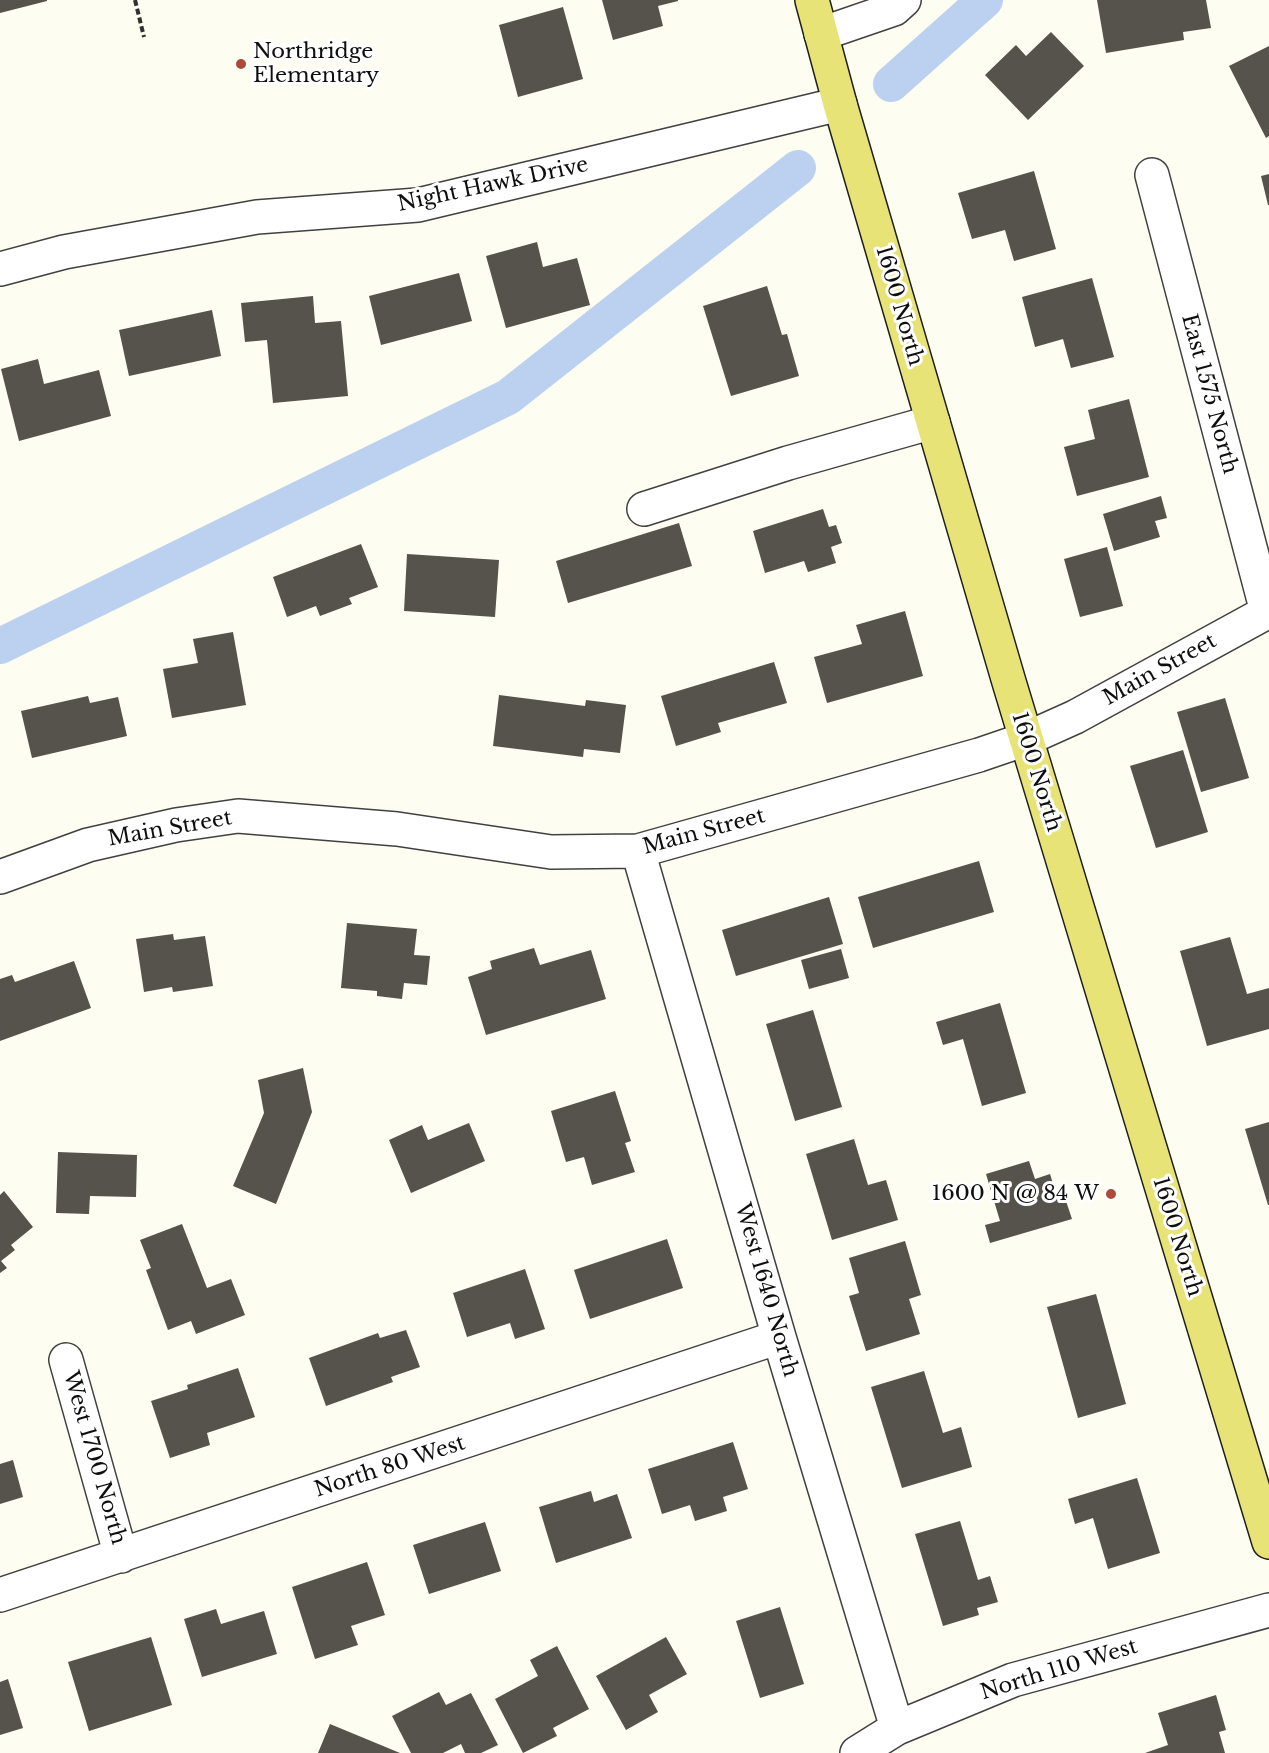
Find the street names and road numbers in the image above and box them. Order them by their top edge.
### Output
street label: Night Hawk Drive [395,152,591,218]
street label: 1600 North [870,243,928,369]
street label: East 1575 North [1176,311,1242,477]
street label: Main Street [1099,629,1221,711]
street label: 1600 North [1006,709,1066,835]
street label: Main Street [640,804,768,860]
street label: Main Street [106,806,234,852]
street label: 1600 North [1147,1174,1207,1300]
street label: West 1640 North [729,1200,803,1380]
street label: West 1700 North [57,1369,131,1547]
street label: North 80 West [312,1431,468,1503]
street label: North 110 West [977,1634,1141,1706]

